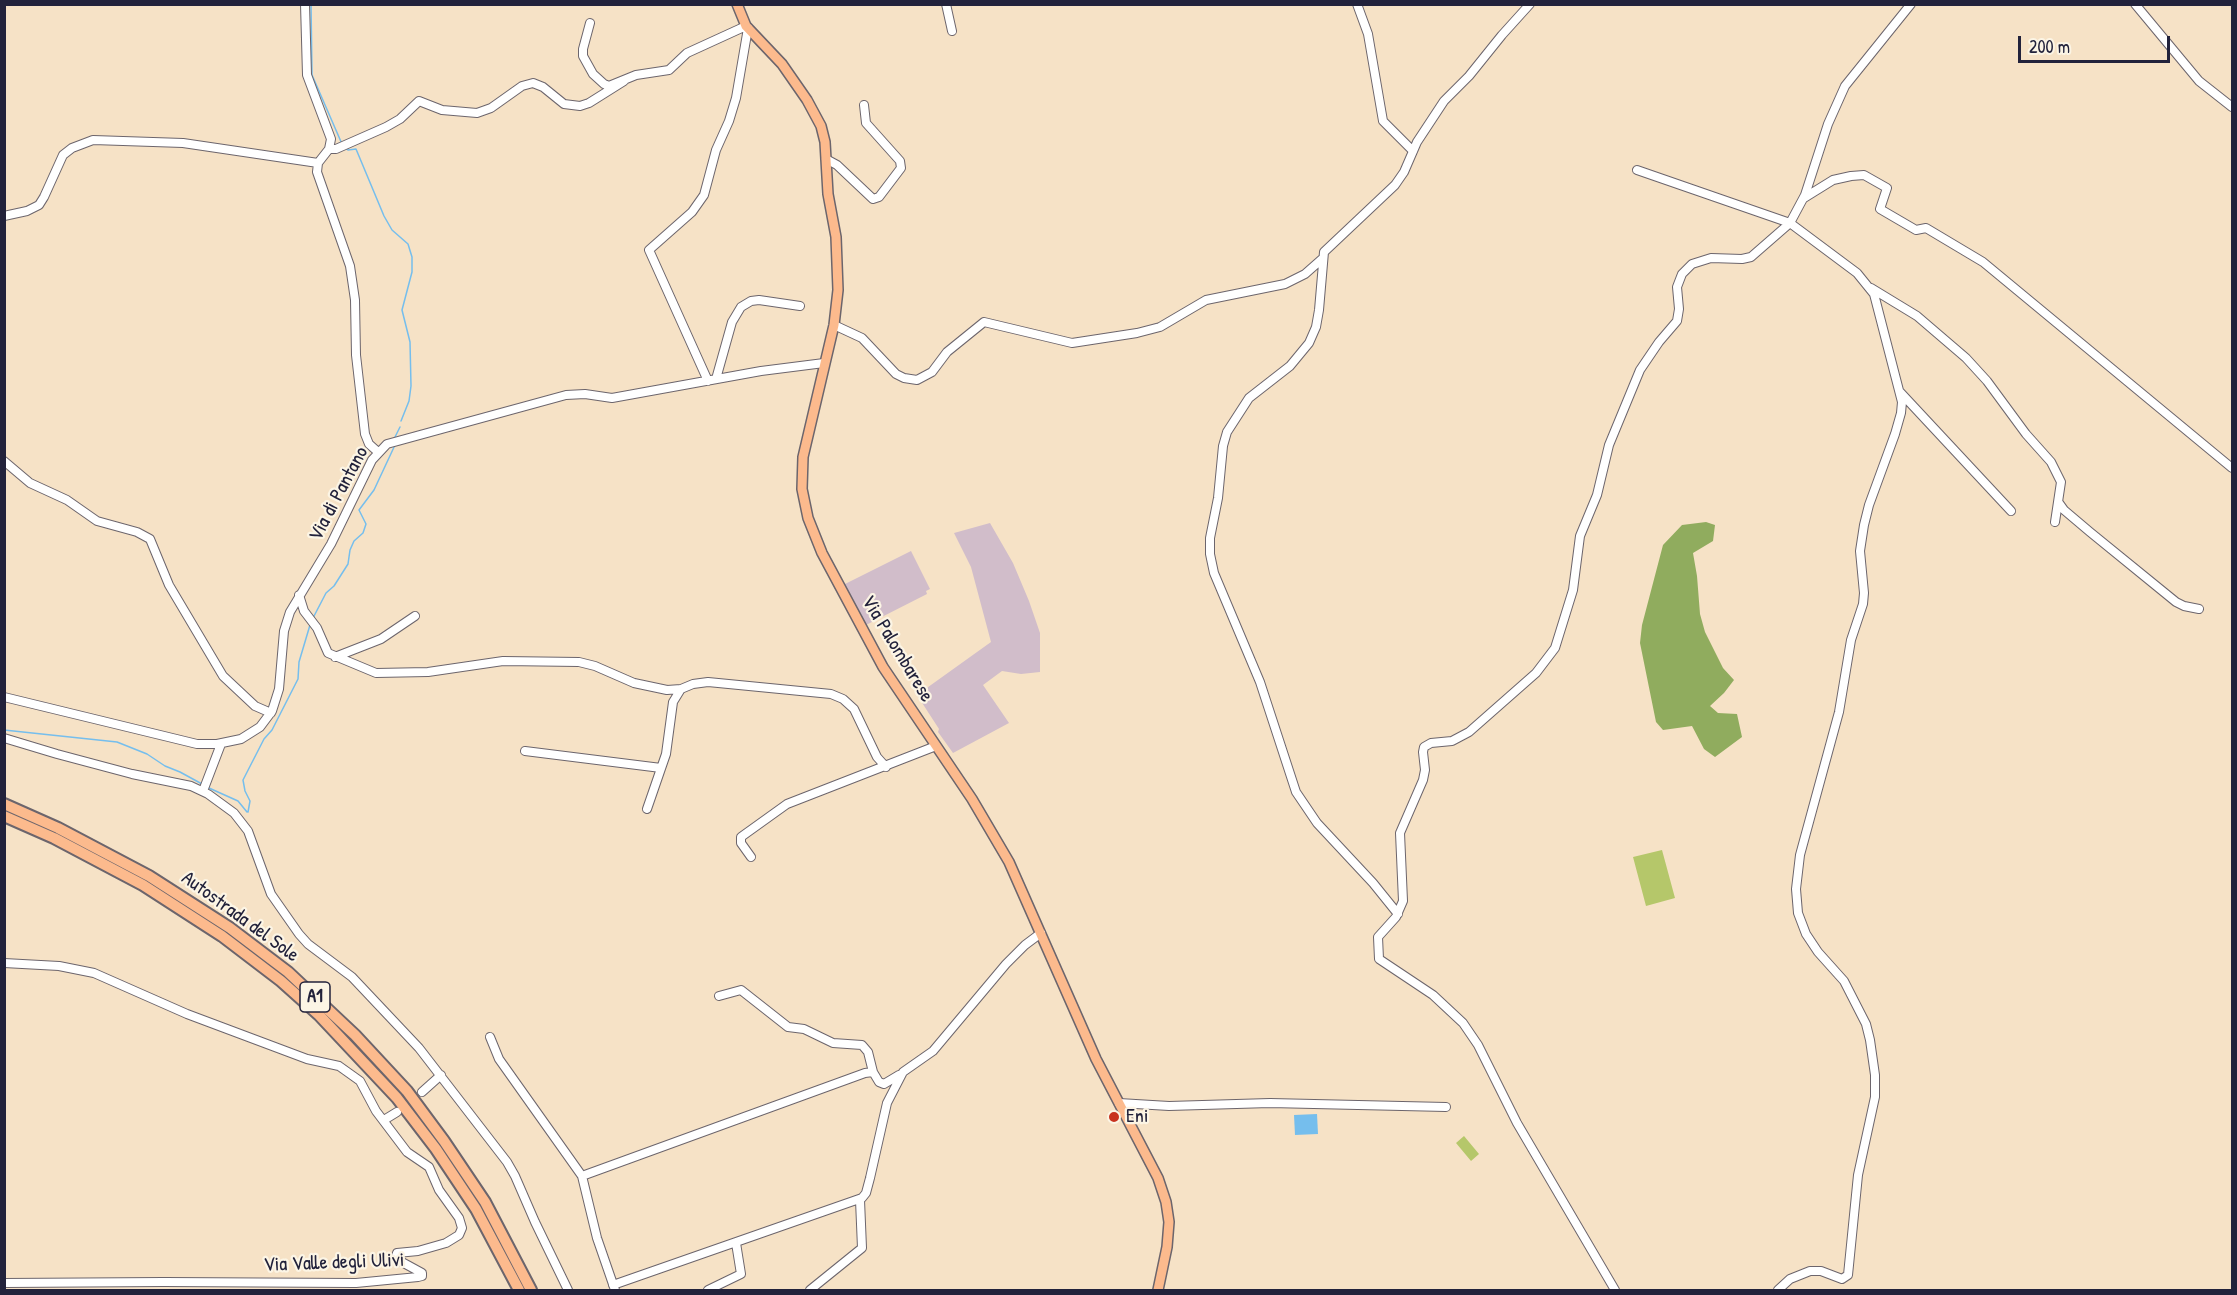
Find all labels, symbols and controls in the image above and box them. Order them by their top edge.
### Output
scale bar [2021,24,2172,62]
text: 200 m [2029,34,2070,59]
street label: Via di Pantano [304,443,374,545]
street label: Via Palombarese [856,591,938,707]
street label: Autostrada del Sole [177,866,303,968]
road number: A1 [300,982,330,1012]
place label: Eni [1126,1105,1148,1129]
marker: Eni [1107,1110,1121,1124]
street label: Via Valle degli Ulivi [263,1249,405,1277]

